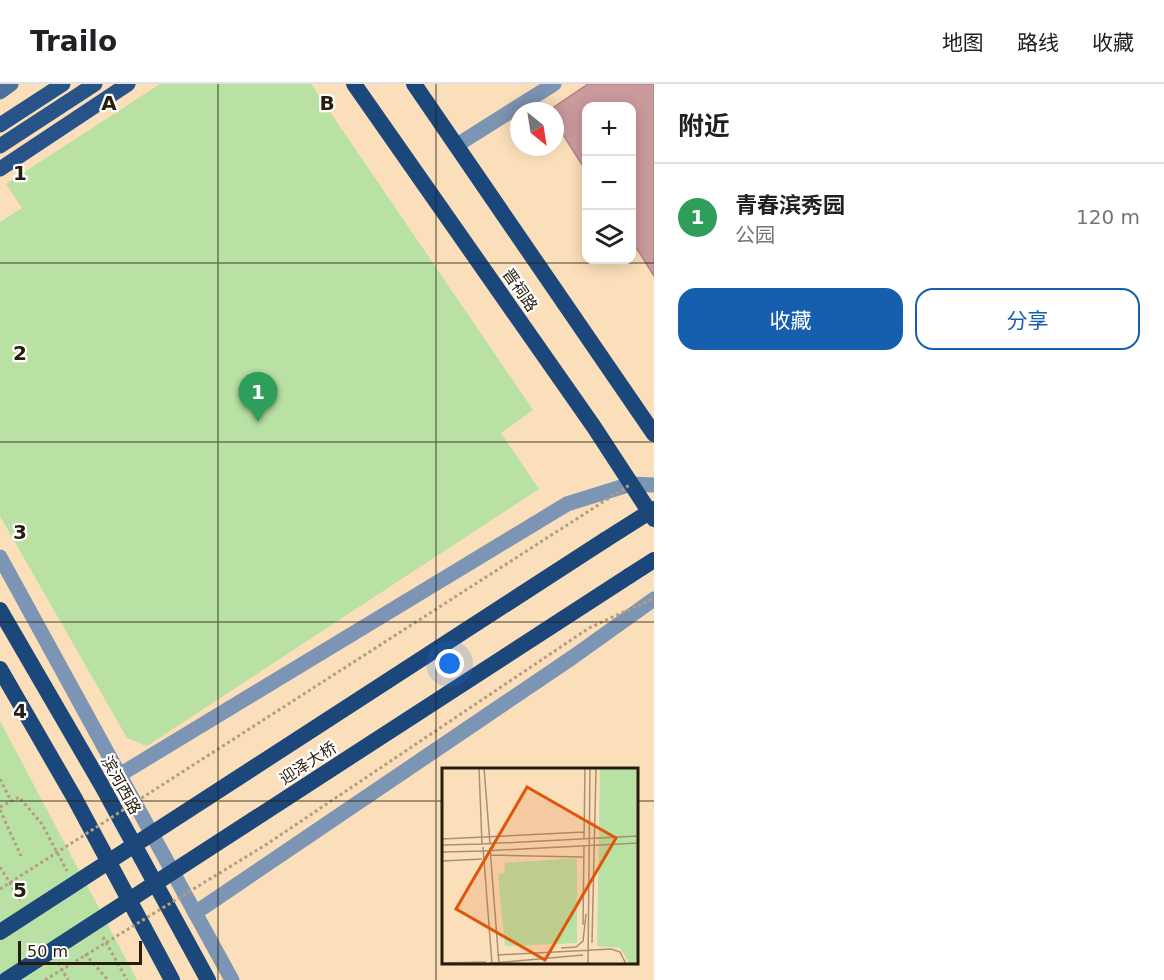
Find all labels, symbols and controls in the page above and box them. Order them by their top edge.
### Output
text: Trailo [30,25,117,58]
text: 地图 [942,31,984,55]
text: 路线 [1017,31,1059,55]
text: 收藏 [1092,31,1134,55]
text: A [101,91,117,115]
text: B [319,91,335,115]
north arrow [510,102,564,156]
map controls [582,102,636,264]
button: + [582,102,636,156]
text: 附近 [678,111,730,141]
button: − [582,156,636,210]
text: 1 [13,161,27,185]
text: 青春滨秀园 [735,193,845,218]
text: 1 [691,205,704,229]
text: 120 m [1076,205,1140,229]
button: layers [582,210,636,264]
text: 公园 [735,223,775,247]
street label: 晋祠路 [498,265,542,315]
button: 收藏 [678,288,903,350]
button: 分享 [915,288,1140,350]
text: 2 [13,341,27,365]
pin: 1 [238,372,278,422]
text: 3 [13,520,27,544]
your location [435,649,464,678]
text: 4 [13,699,27,723]
street label: 迎泽大桥 [276,738,340,788]
street label: 滨河西路 [97,752,145,818]
inset map [442,768,639,965]
text: 5 [13,878,27,902]
scale bar [18,938,142,966]
text: 50 m [27,942,68,961]

